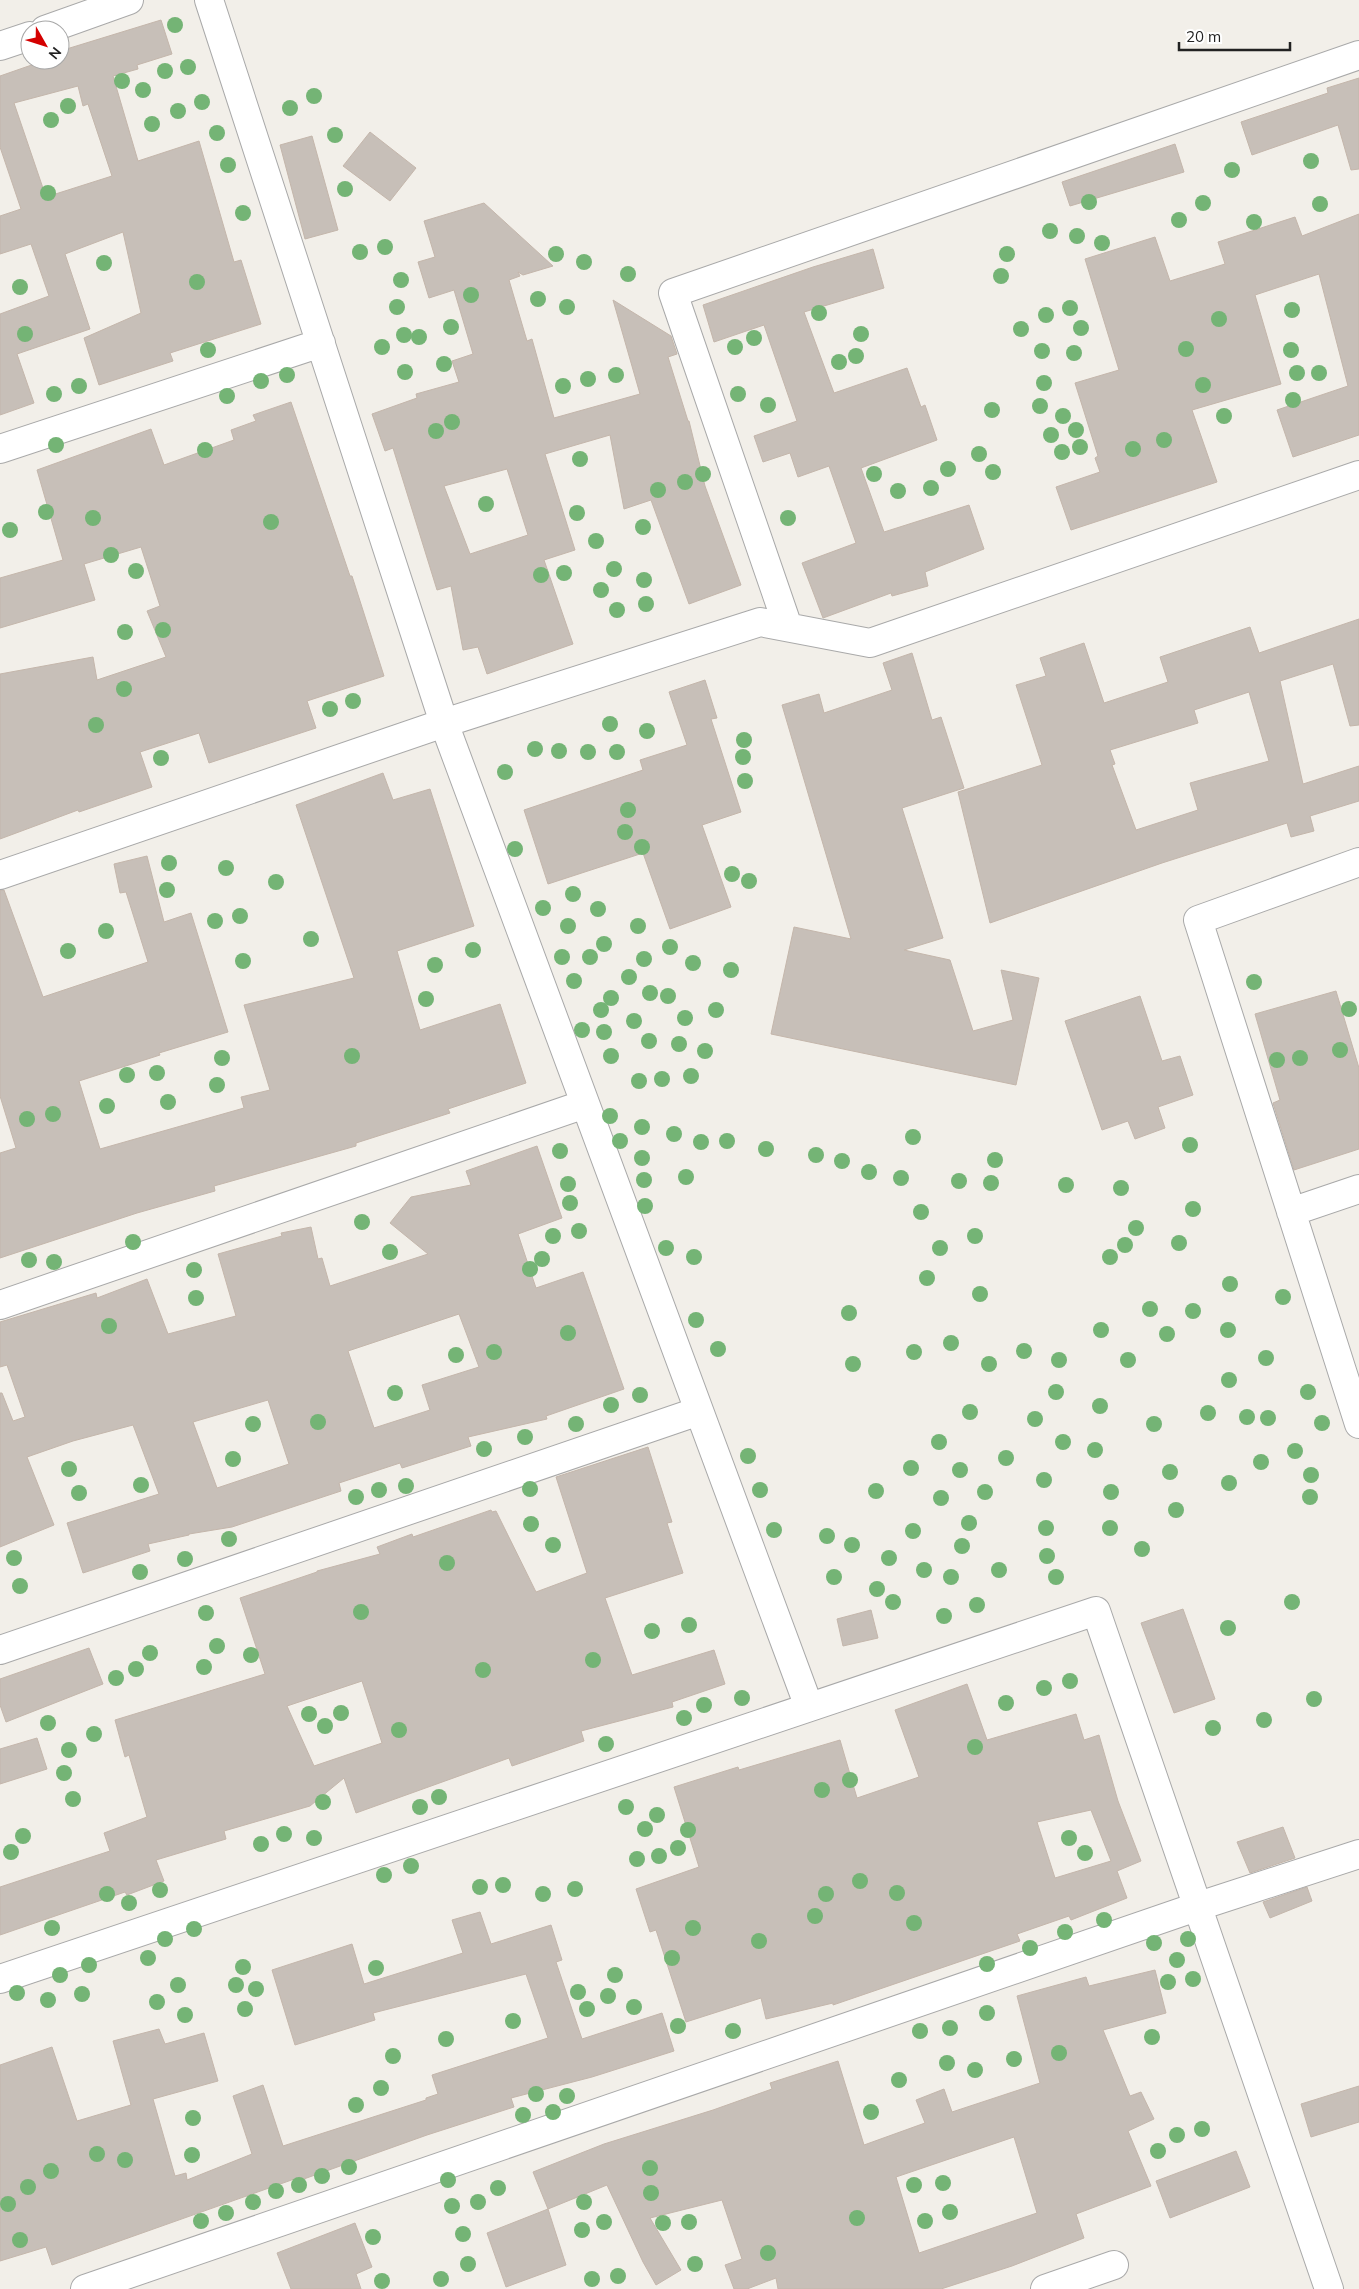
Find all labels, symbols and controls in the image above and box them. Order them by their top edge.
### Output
north arrow [20,20,70,70]
scale bar [1179,20,1290,52]
text: 20 m [1186,27,1221,46]
text: N [45,43,65,63]

